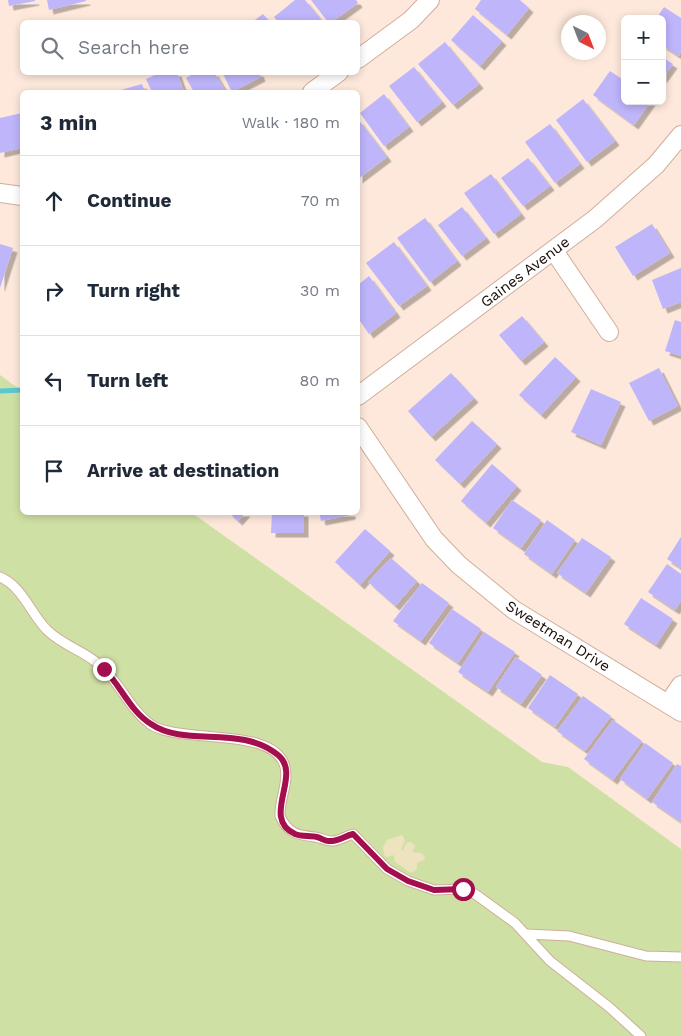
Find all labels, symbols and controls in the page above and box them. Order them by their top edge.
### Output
north arrow [561,15,606,60]
map controls [621,15,666,105]
button: + [621,15,666,60]
search box [20,20,360,75]
icon: search [38,34,66,62]
text: Search here [78,36,189,59]
button: − [621,60,666,105]
text: 3 min [40,110,97,135]
text: Walk · 180 m [242,113,340,132]
icon: ahead [40,187,68,215]
text: Continue [87,189,171,212]
text: 70 m [301,191,340,210]
street label: Gaines Avenue [477,233,573,311]
icon: right [40,277,68,305]
text: Turn right [87,279,180,302]
text: 30 m [300,281,340,300]
icon: left [40,367,68,395]
text: Turn left [87,369,168,392]
text: 80 m [299,371,340,390]
icon: arrive [40,457,68,485]
text: Arrive at destination [87,459,279,482]
street label: Sweetman Drive [502,597,614,675]
route end [93,658,116,681]
route start [452,878,475,901]

